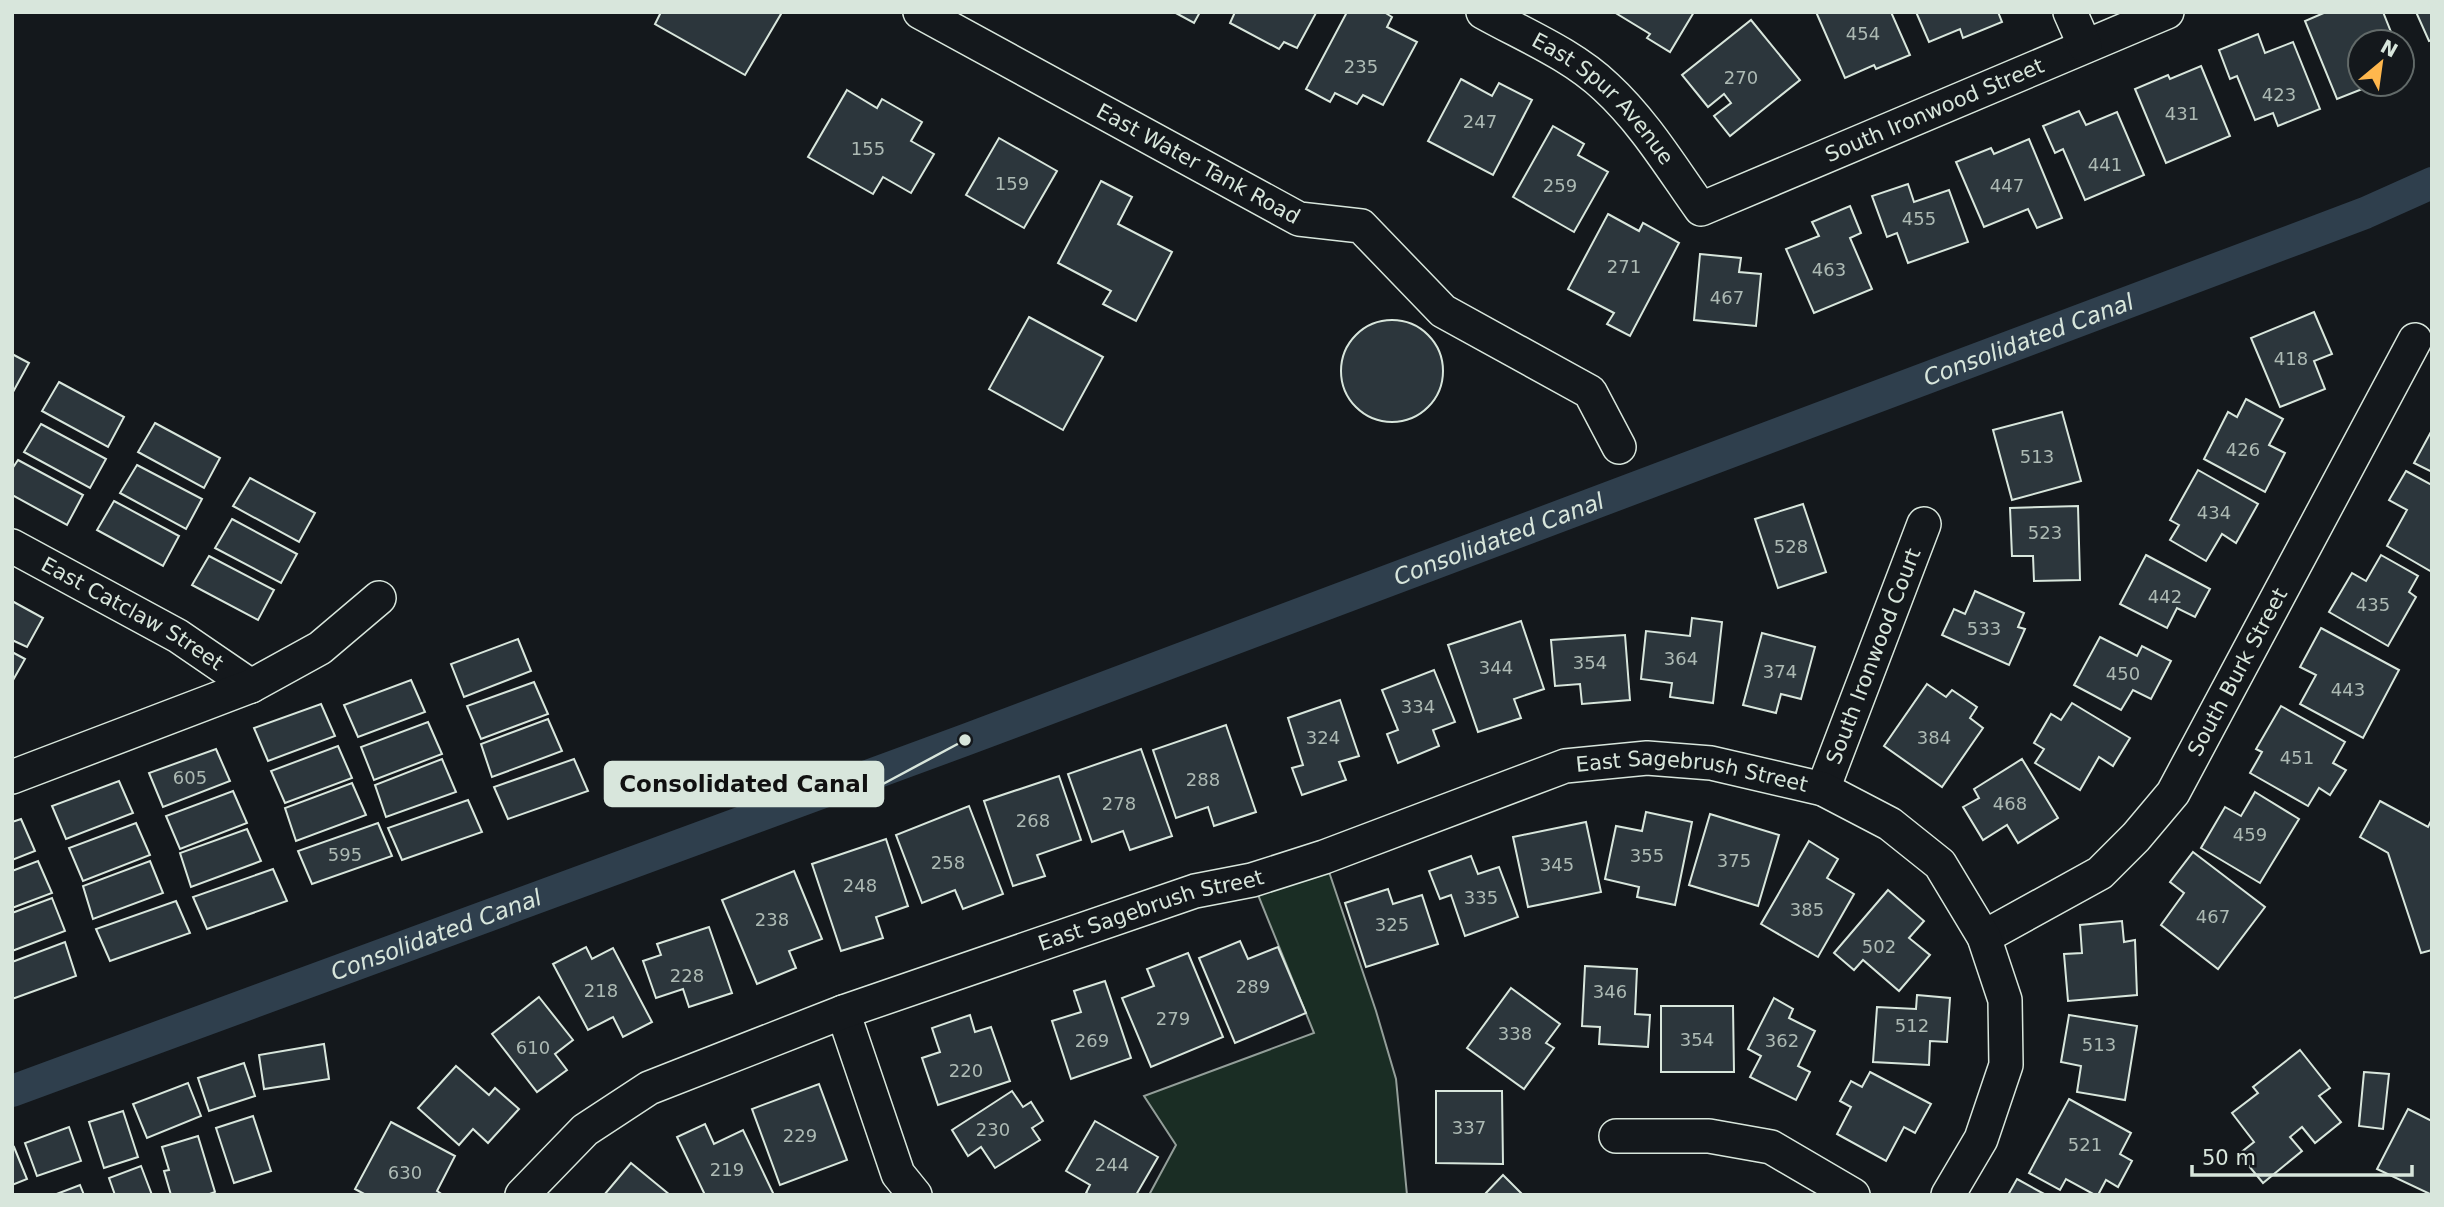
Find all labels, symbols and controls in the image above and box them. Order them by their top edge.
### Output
house number: 454 [1846,23,1880,44]
street label: East Spur Avenue [1528,28,1678,169]
north arrow [2346,28,2416,98]
text: N [2377,35,2402,62]
street label: South Ironwood Street [1822,53,2047,167]
house number: 235 [1344,56,1378,77]
house number: 270 [1724,67,1758,88]
house number: 423 [2262,84,2296,105]
street label: East Water Tank Road [1092,99,1304,229]
house number: 431 [2165,103,2199,124]
house number: 247 [1463,111,1497,132]
house number: 155 [851,138,885,159]
house number: 441 [2088,154,2122,175]
house number: 159 [995,173,1029,194]
house number: 259 [1543,175,1577,196]
house number: 447 [1990,175,2024,196]
house number: 455 [1902,208,1936,229]
house number: 271 [1607,256,1641,277]
house number: 463 [1812,259,1846,280]
house number: 467 [1710,287,1744,308]
water label: Consolidated Canal [1920,288,2138,391]
house number: 418 [2274,348,2308,369]
house number: 426 [2226,439,2260,460]
house number: 513 [2020,446,2054,467]
water label: Consolidated Canal [1390,487,1608,590]
house number: 434 [2197,502,2231,523]
house number: 523 [2028,522,2062,543]
house number: 528 [1774,536,1808,557]
street label: South Ironwood Court [1822,545,1926,768]
street label: East Catclaw Street [37,552,228,675]
street label: South Burk Street [2183,584,2292,760]
house number: 442 [2148,586,2182,607]
house number: 435 [2356,594,2390,615]
house number: 533 [1967,618,2001,639]
house number: 364 [1664,648,1698,669]
house number: 354 [1573,652,1607,673]
house number: 344 [1479,657,1513,678]
house number: 374 [1763,661,1797,682]
house number: 450 [2106,663,2140,684]
house number: 443 [2331,679,2365,700]
house number: 334 [1401,696,1435,717]
house number: 324 [1306,727,1340,748]
house number: 384 [1917,727,1951,748]
street label: East Sagebrush Street [1575,746,1810,797]
house number: 451 [2280,747,2314,768]
callout: Consolidated Canal [605,762,883,806]
house number: 605 [173,767,207,788]
house number: 288 [1186,769,1220,790]
text: Consolidated Canal [619,771,869,797]
house number: 278 [1102,793,1136,814]
house number: 468 [1993,793,2027,814]
house number: 268 [1016,810,1050,831]
house number: 459 [2233,824,2267,845]
house number: 595 [328,844,362,865]
house number: 355 [1630,845,1664,866]
house number: 375 [1717,850,1751,871]
house number: 258 [931,852,965,873]
house number: 345 [1540,854,1574,875]
street label: East Sagebrush Street [1035,865,1267,956]
house number: 248 [843,875,877,896]
water label: Consolidated Canal [327,884,546,985]
house number: 335 [1464,887,1498,908]
house number: 385 [1790,899,1824,920]
house number: 467 [2196,906,2230,927]
house number: 238 [755,909,789,930]
house number: 325 [1375,914,1409,935]
house number: 502 [1862,936,1896,957]
house number: 228 [670,965,704,986]
house number: 289 [1236,976,1270,997]
house number: 218 [584,980,618,1001]
house number: 346 [1593,981,1627,1002]
house number: 279 [1156,1008,1190,1029]
house number: 512 [1895,1015,1929,1036]
house number: 338 [1498,1023,1532,1044]
house number: 354 [1680,1029,1714,1050]
house number: 269 [1075,1030,1109,1051]
house number: 362 [1765,1030,1799,1051]
house number: 513 [2082,1034,2116,1055]
house number: 610 [516,1037,550,1058]
house number: 220 [949,1060,983,1081]
house number: 337 [1452,1117,1486,1138]
house number: 230 [976,1119,1010,1140]
house number: 229 [783,1125,817,1146]
house number: 521 [2068,1134,2102,1155]
scale bar [2192,1134,2412,1178]
text: 50 m [2202,1146,2256,1170]
house number: 244 [1095,1154,1129,1175]
house number: 219 [710,1159,744,1180]
house number: 630 [388,1162,422,1183]

